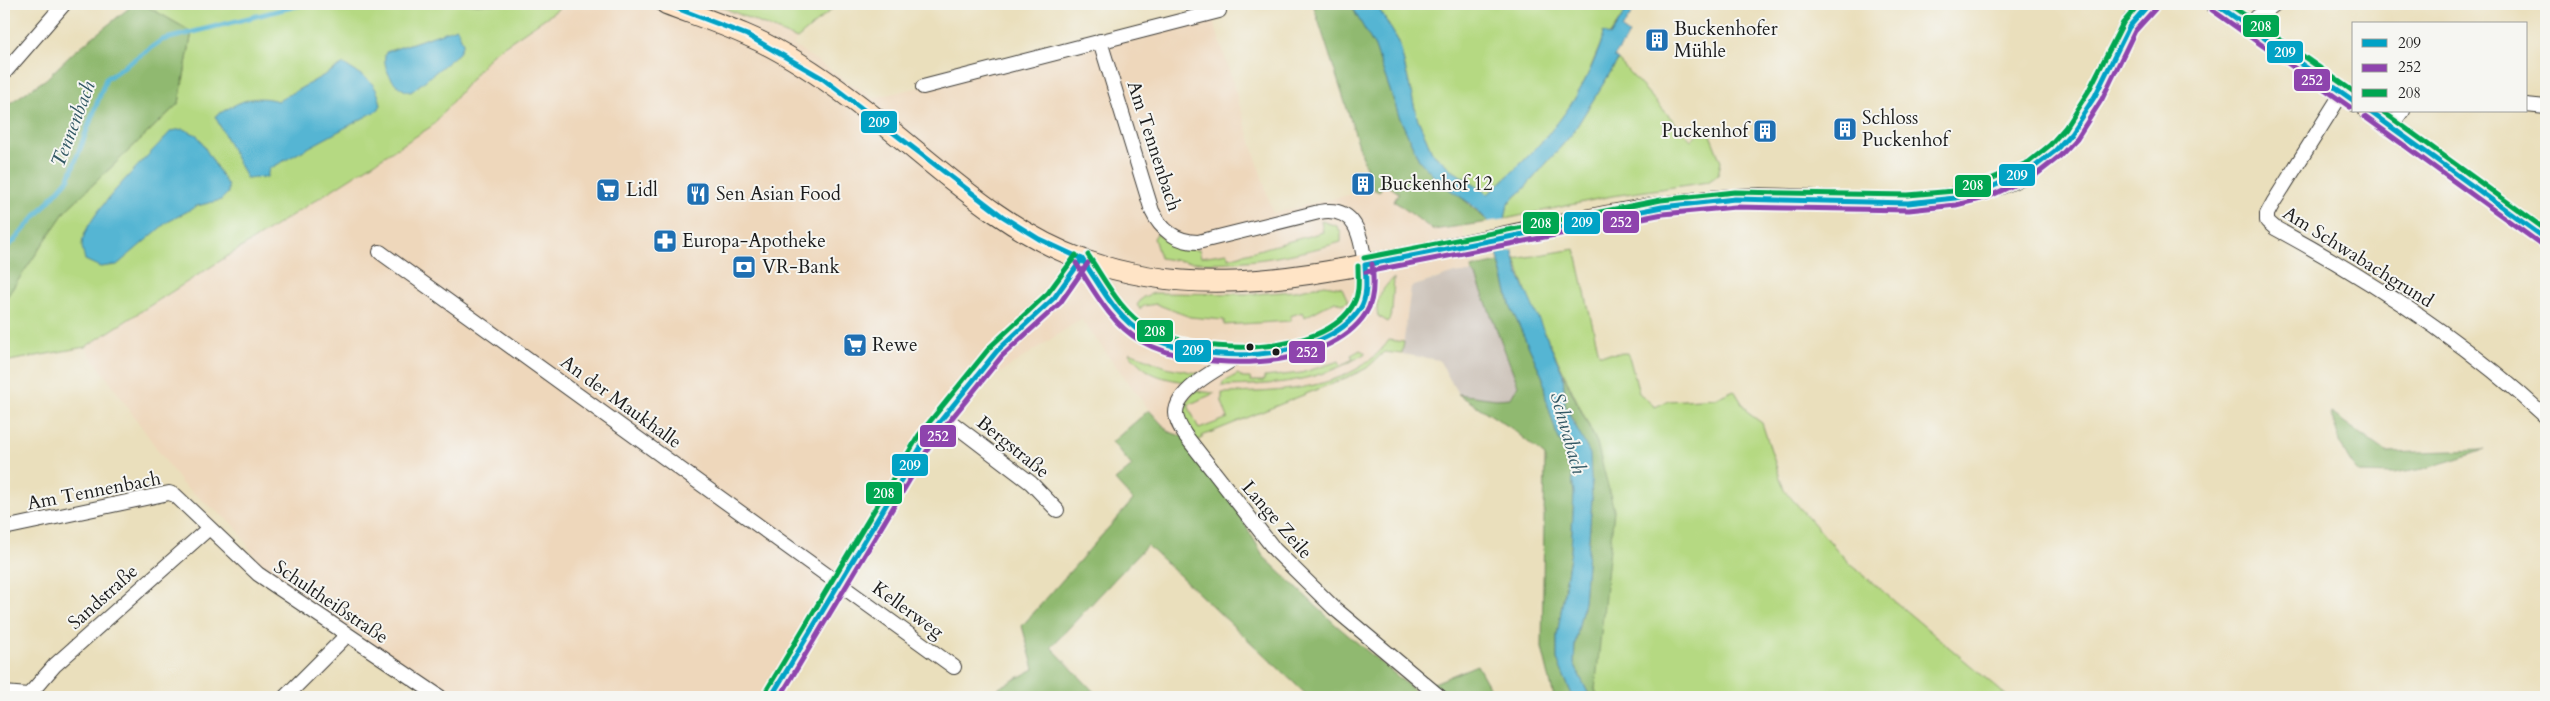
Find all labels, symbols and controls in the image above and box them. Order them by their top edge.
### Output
line badge: 208 [2242,14,2280,38]
place label: Buckenhofer Mühle [1674,16,1778,64]
text: 208 [2250,17,2272,36]
legend [2352,22,2528,112]
building icon: Buckenhofer Mühle [1644,27,1670,53]
text: 209 [2398,33,2421,53]
line badge: 209 [2266,40,2304,64]
text: 209 [2274,43,2296,62]
text: 252 [2398,57,2421,77]
line badge: 252 [2293,68,2331,92]
text: 252 [2301,71,2323,90]
water label: Tennenbach [44,77,102,171]
street label: Am Tennenbach [1121,77,1188,215]
text: 208 [2398,83,2421,103]
place label: Schloss Puckenhof [1862,105,1952,153]
line badge: 209 [860,110,898,134]
text: 209 [868,113,890,132]
building icon: Schloss Puckenhof [1832,116,1858,142]
place label: Puckenhof [1662,118,1751,144]
building icon: Puckenhof [1752,118,1778,144]
line badge: 209 [1998,163,2036,187]
text: 209 [2006,166,2028,185]
building icon: Buckenhof 12 [1350,171,1376,197]
place label: Buckenhof 12 [1380,171,1493,197]
line badge: 208 [1954,174,1992,198]
text: 208 [1962,176,1984,195]
supermarket icon: Lidl [595,177,621,203]
place label: Lidl [626,177,658,203]
restaurant icon: Sen Asian Food [685,181,711,207]
place label: Sen Asian Food [716,181,841,207]
street label: Am Schwabachgrund [2278,200,2438,314]
line badge: 252 [1602,210,1640,234]
line badge: 208 [1522,211,1560,235]
line badge: 209 [1563,211,1601,235]
text: 209 [1571,213,1593,232]
text: 252 [1610,213,1632,232]
text: 208 [1530,214,1552,233]
pharmacy icon: Europa-Apotheke [652,228,678,254]
place label: Europa-Apotheke [682,228,826,254]
bank icon: VR-Bank [731,254,757,280]
place label: VR-Bank [762,254,841,280]
line badge: 208 [1136,319,1174,343]
text: 208 [1144,322,1166,341]
supermarket icon: Rewe [842,332,868,358]
place label: Rewe [872,332,918,358]
line badge: 209 [1174,339,1212,363]
line badge: 252 [1288,340,1326,364]
text: 209 [1182,341,1204,360]
unlabelled marker [1245,342,1255,352]
text: 252 [1296,343,1318,362]
unlabelled marker [1271,347,1281,357]
street label: An der Maukhalle [555,349,687,455]
water label: Schwabach [1543,389,1593,477]
street label: Bergstraße [971,410,1055,484]
line badge: 252 [919,424,957,448]
text: 252 [927,427,949,446]
line badge: 209 [891,453,929,477]
text: 209 [899,456,921,475]
street label: Am Tennenbach [25,465,164,517]
street label: Lange Zeile [1236,475,1318,565]
line badge: 208 [865,481,903,505]
text: 208 [873,484,895,503]
street label: Schultheißstraße [269,554,393,650]
street label: Sandstraße [62,559,144,635]
street label: Kellerweg [867,575,949,645]

